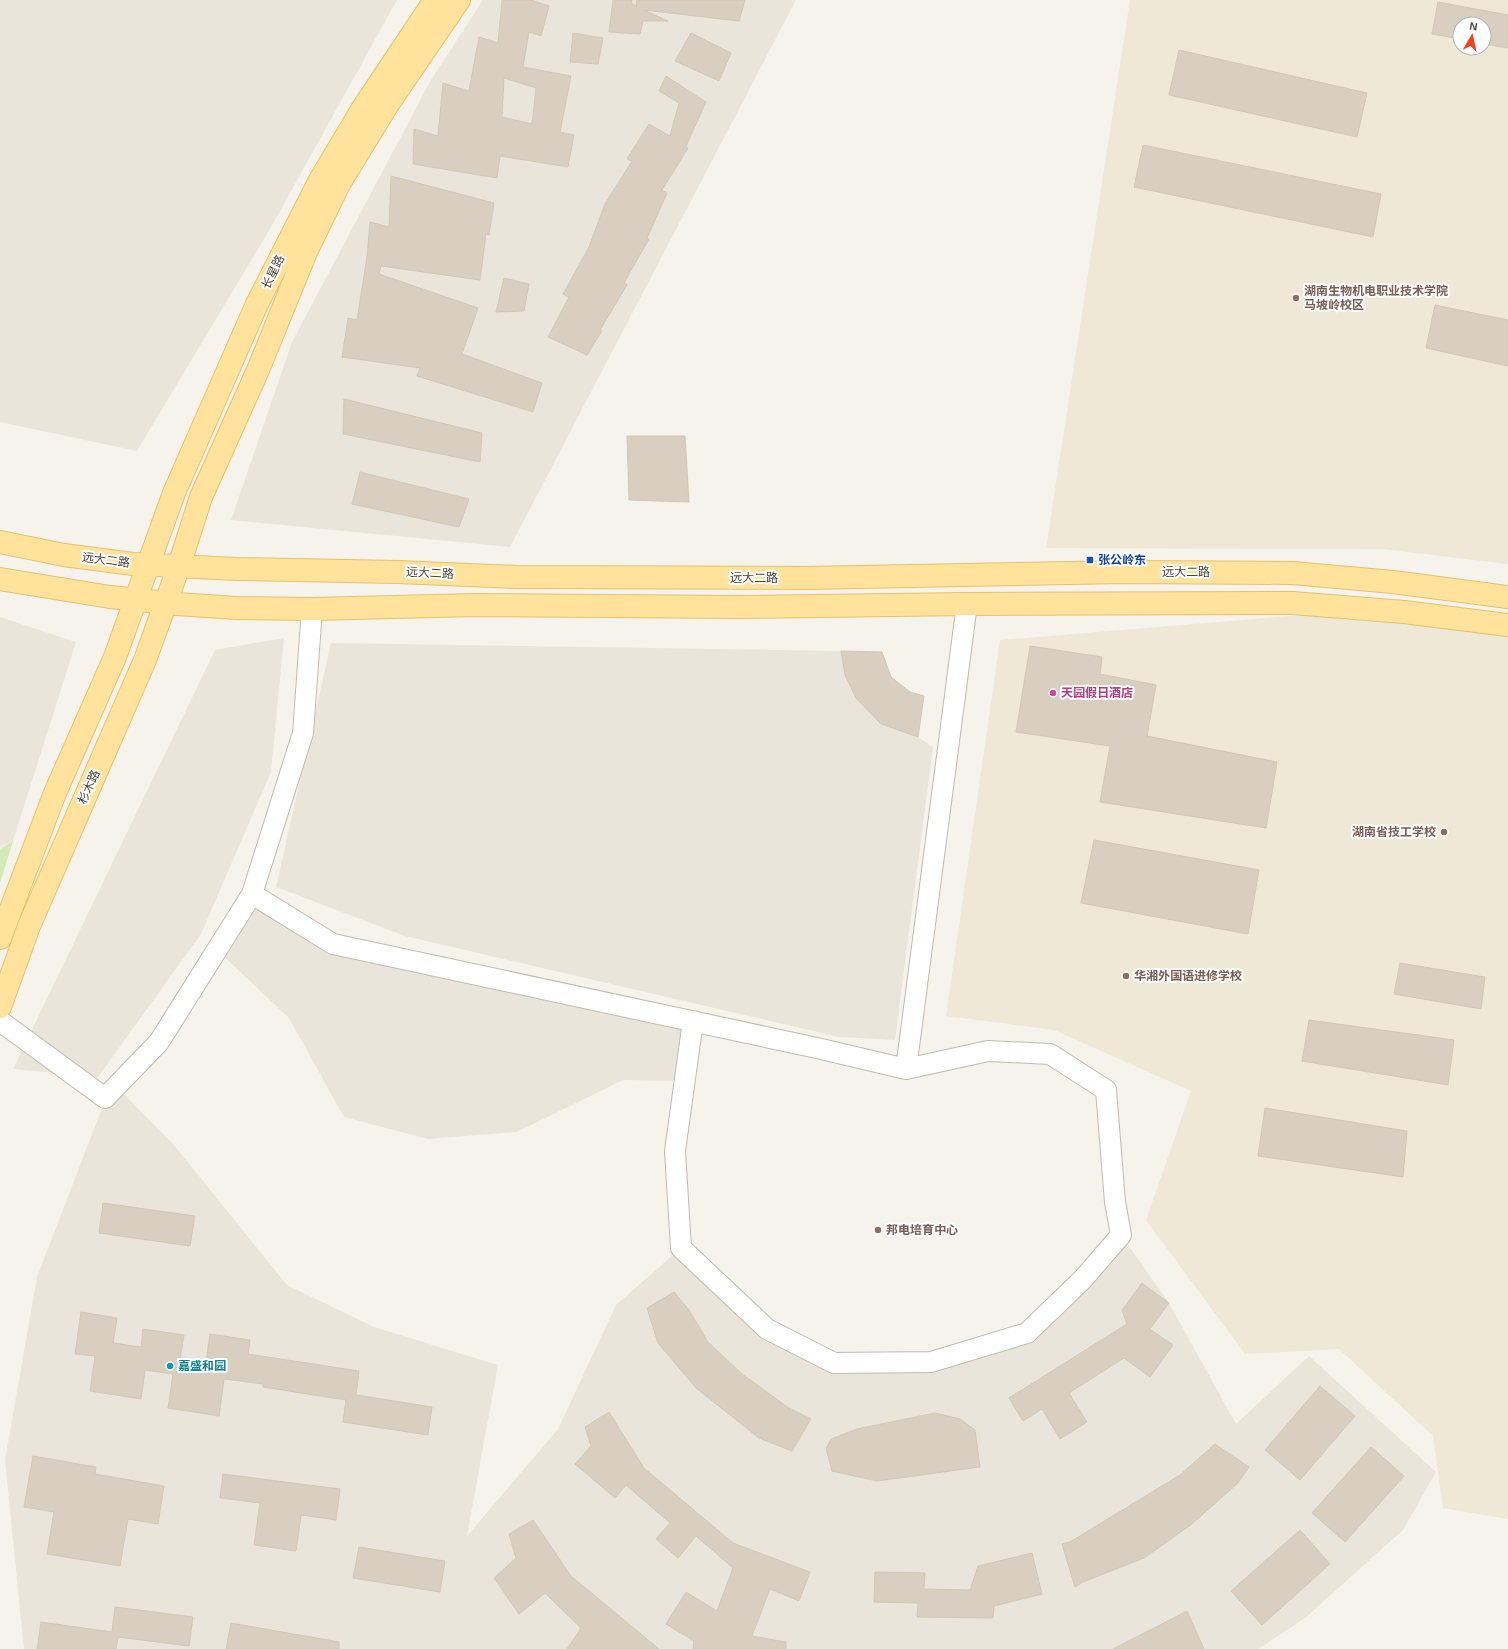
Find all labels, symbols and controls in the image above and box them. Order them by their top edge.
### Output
north arrow [1452,16,1492,56]
text: N [1469,20,1478,33]
street label: 长星路 [259,253,287,291]
place label: 湖南生物机电职业技术学院 马坡岭校区 [1304,284,1448,312]
marker: 湖南生物机电职业技术学院 马坡岭校区 [1291,293,1301,303]
street label: 远大二路 [81,550,131,570]
place label: 张公岭东 [1098,553,1146,567]
marker: 张公岭东 [1085,555,1095,565]
street label: 远大二路 [406,565,454,581]
street label: 远大二路 [1162,565,1210,579]
street label: 远大二路 [730,571,778,585]
place label: 天园假日酒店 [1061,686,1133,700]
marker: 天园假日酒店 [1048,688,1058,698]
street label: 杉木路 [75,768,103,806]
place label: 湖南省技工学校 [1352,825,1436,839]
marker: 湖南省技工学校 [1439,827,1449,837]
place label: 华湘外国语进修学校 [1134,969,1242,983]
marker: 华湘外国语进修学校 [1121,971,1131,981]
place label: 邦电培育中心 [886,1223,958,1237]
marker: 邦电培育中心 [873,1225,883,1235]
place label: 嘉盛和园 [178,1359,226,1373]
marker: 嘉盛和园 [165,1361,175,1371]

